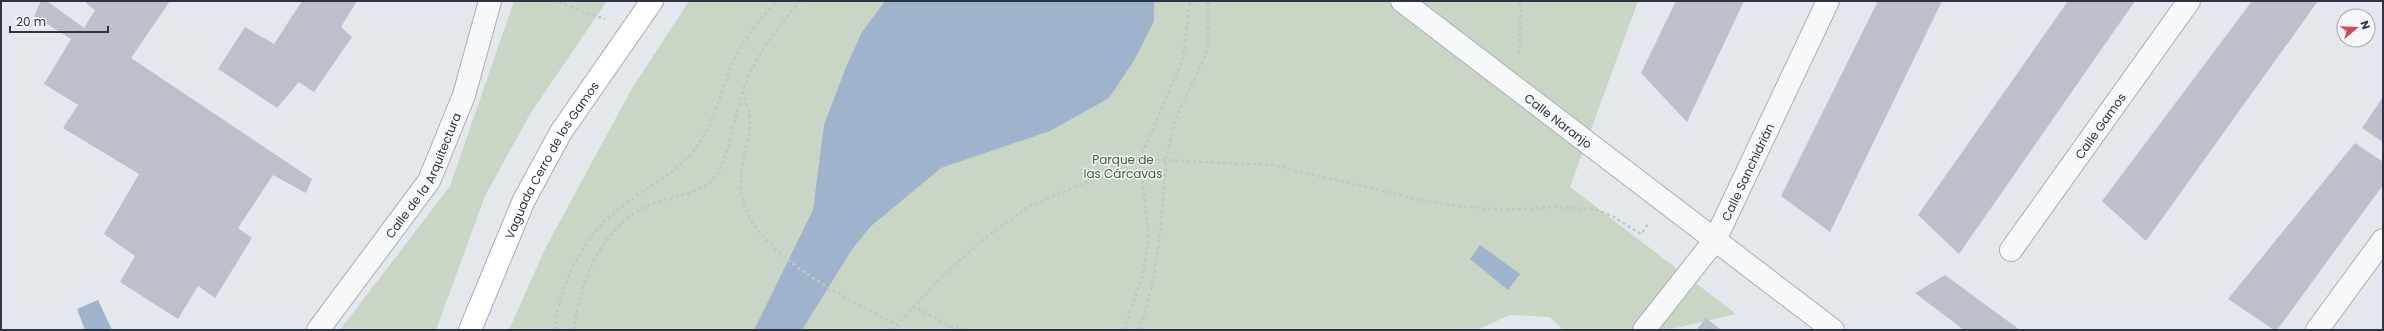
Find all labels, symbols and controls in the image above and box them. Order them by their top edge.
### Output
scale bar [10,8,108,34]
north arrow [2336,8,2376,48]
text: 20 m [16,13,46,30]
text: N [2357,18,2374,31]
street label: Vaguada Cerro de los Gamos [500,78,602,241]
street label: Calle Naranjo [1521,89,1596,152]
street label: Calle Gamos [2070,89,2130,162]
street label: Calle de la Arquitectura [381,110,465,241]
street label: Calle Sanchidrián [1717,120,1778,223]
park label: Parque de las Cárcavas [1084,151,1162,182]

